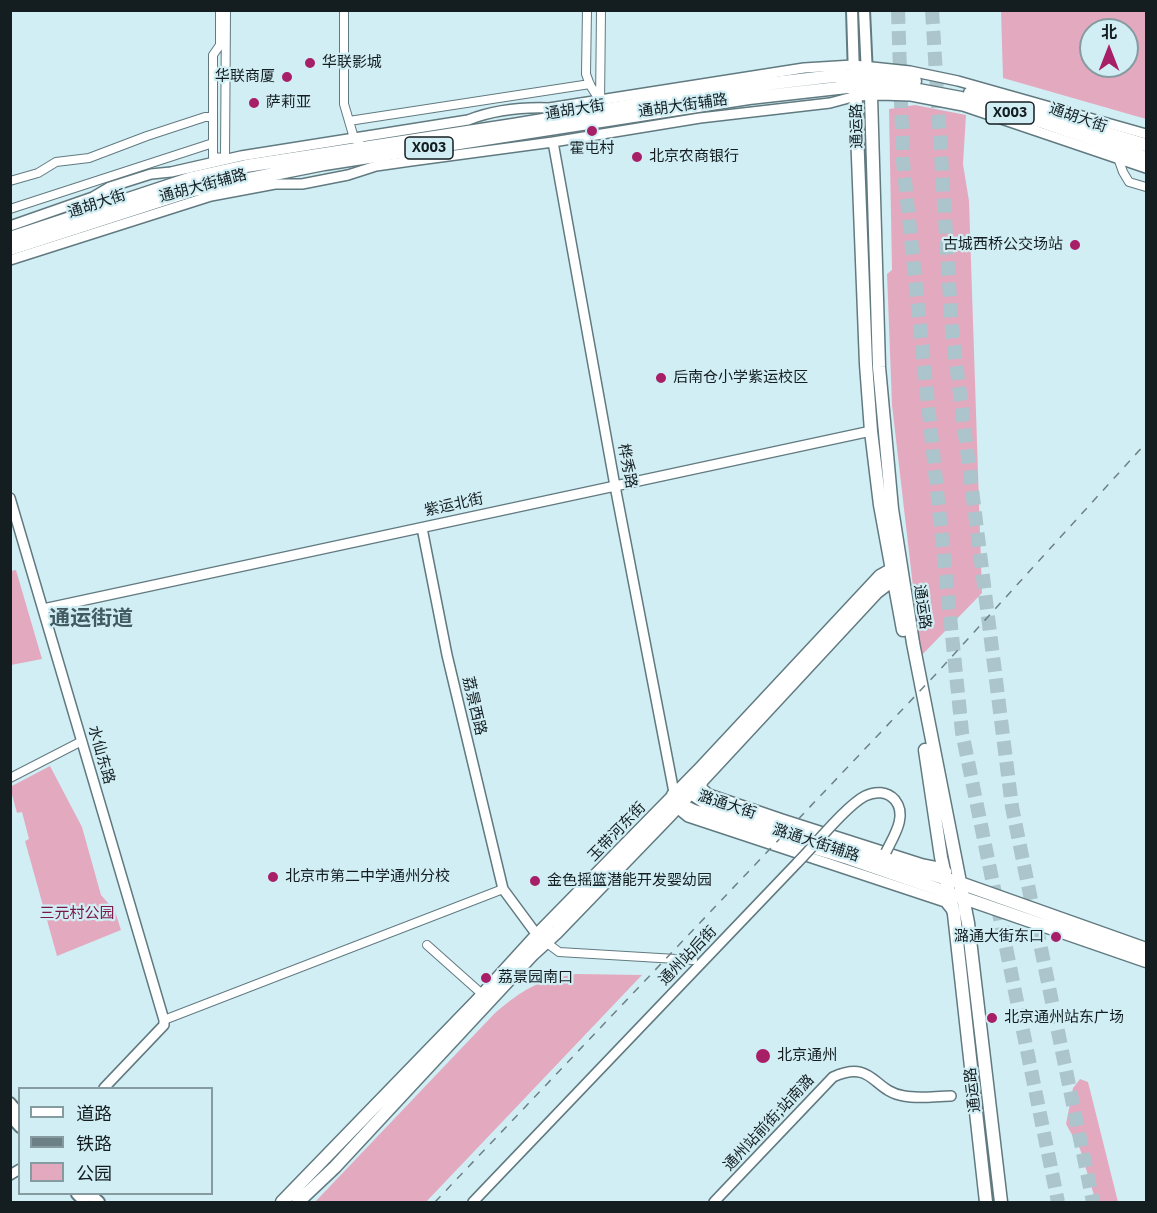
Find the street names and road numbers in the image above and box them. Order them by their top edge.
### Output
street label: 通胡大街辅路 [637,91,729,121]
street label: 通胡大街 [544,96,606,124]
street label: 通胡大街 [1047,100,1109,136]
road number: X003 [986,102,1034,124]
street label: 通运路 [848,103,866,149]
road number: X003 [405,137,453,159]
street label: 通胡大街辅路 [157,166,249,206]
street label: 通胡大街 [66,186,128,222]
street label: 桦秀路 [614,442,640,490]
street label: 紫运北街 [423,490,485,520]
street label: 通运路 [910,583,934,631]
street label: 荔景西路 [458,675,490,737]
street label: 水仙东路 [84,724,118,786]
street label: 潞通大街 [696,787,758,823]
street label: 玉带河东街 [584,799,650,865]
street label: 潞通大街辅路 [770,821,862,865]
street label: 通州站后街 [655,923,721,989]
street label: 通运路 [962,1067,984,1113]
street label: 通州站前街;站南潞 [720,1071,818,1175]

